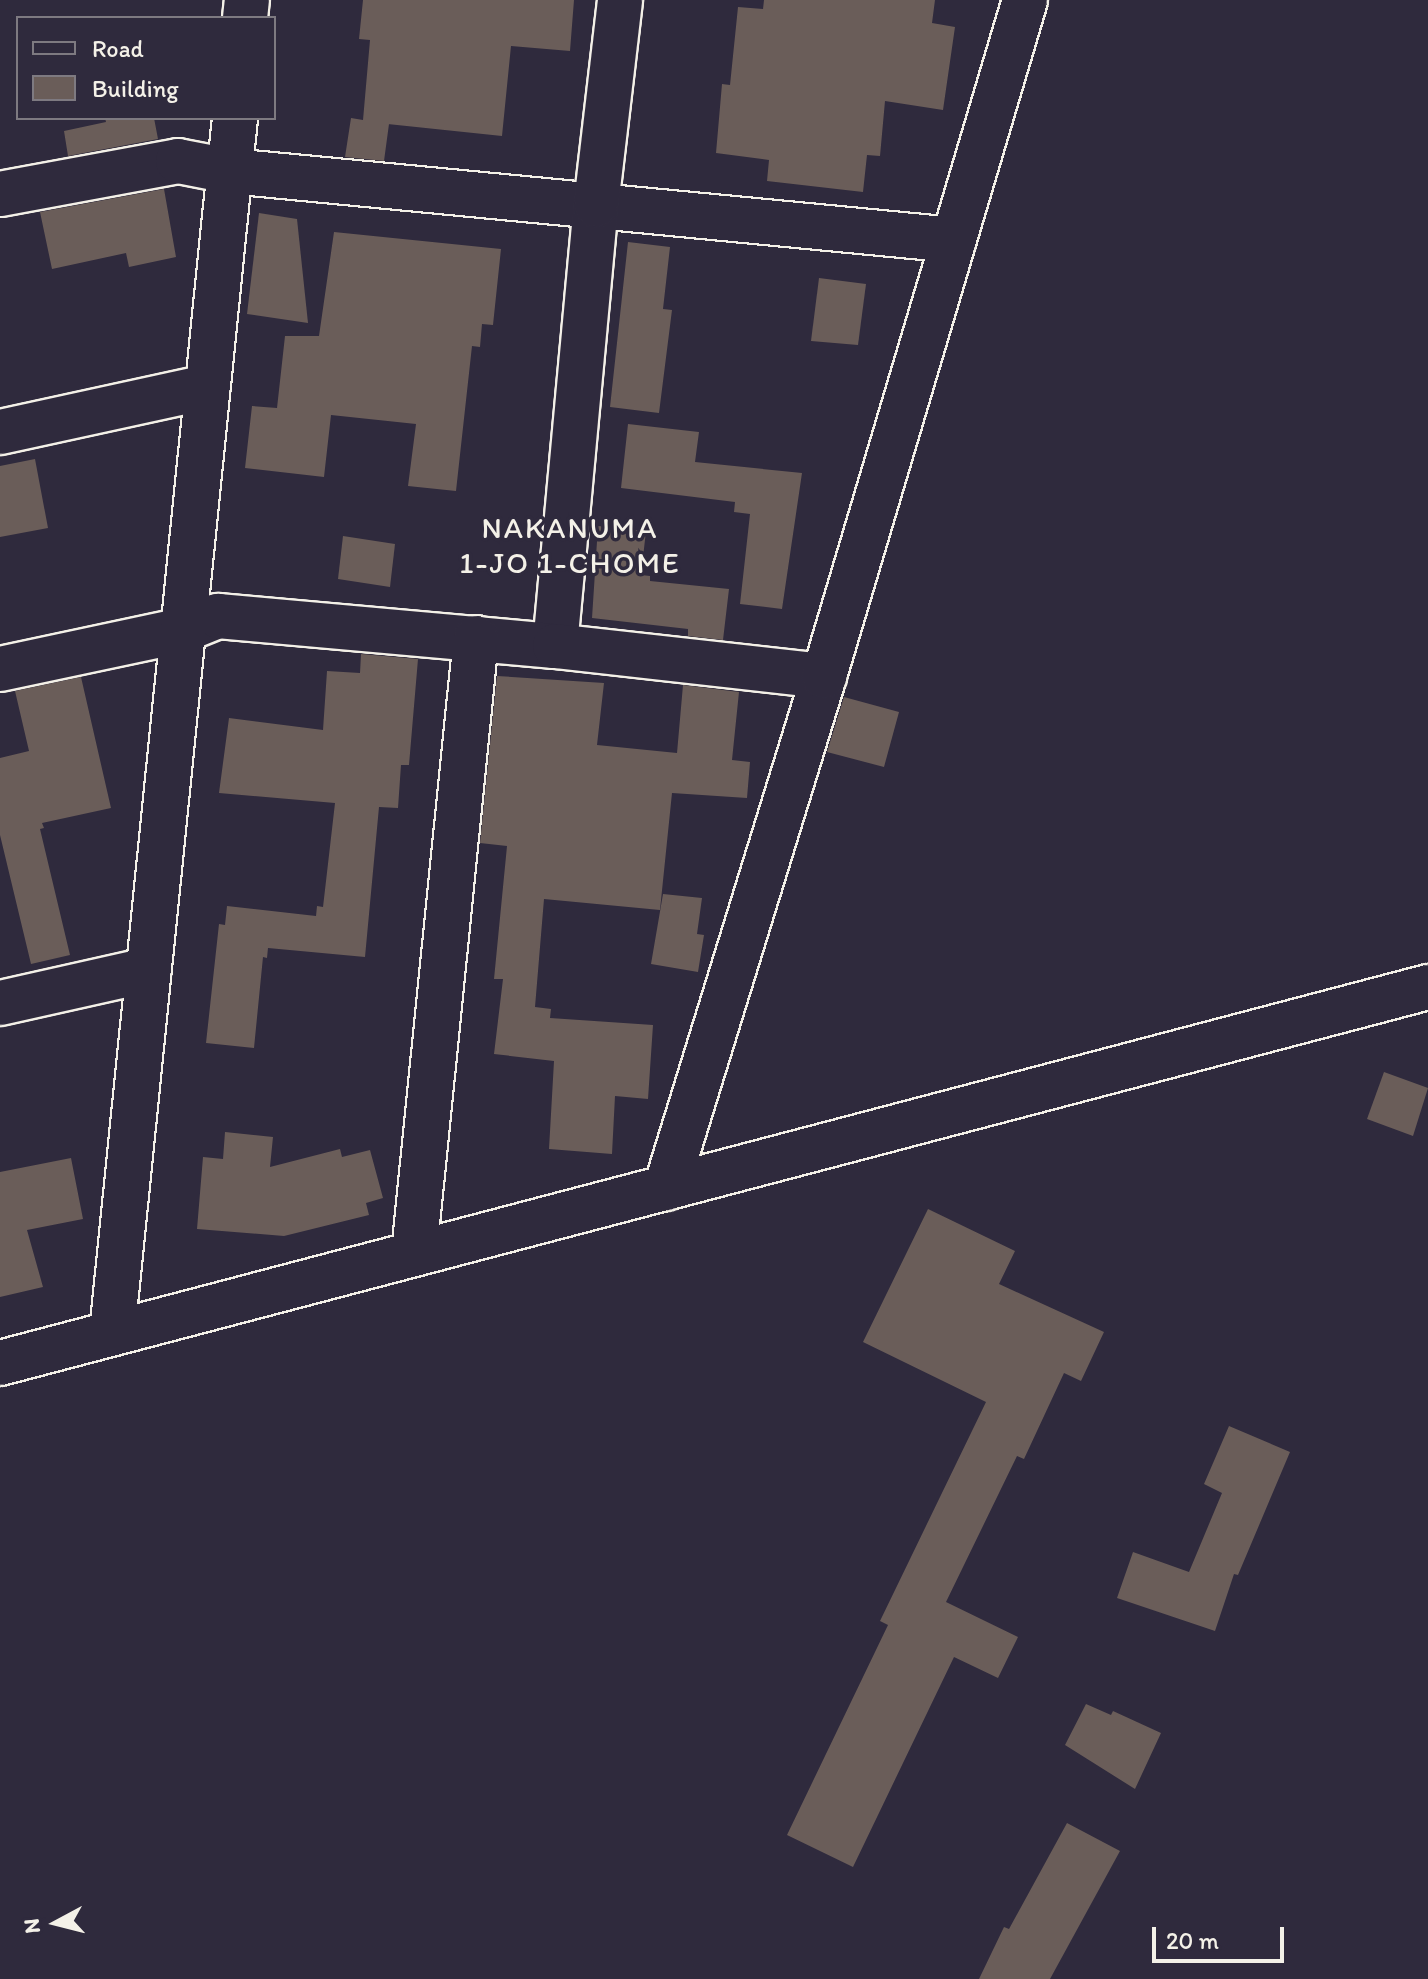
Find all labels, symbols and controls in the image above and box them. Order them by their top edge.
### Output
legend [16,16,276,120]
text: Road [92,34,144,63]
text: Building [92,74,179,103]
district label: NAKANUMA 1-JO 1-CHOME [459,510,681,580]
north arrow [16,1883,96,1963]
scale bar [1156,1911,1288,1961]
text: N [17,1917,46,1935]
text: 20 m [1166,1926,1219,1955]

